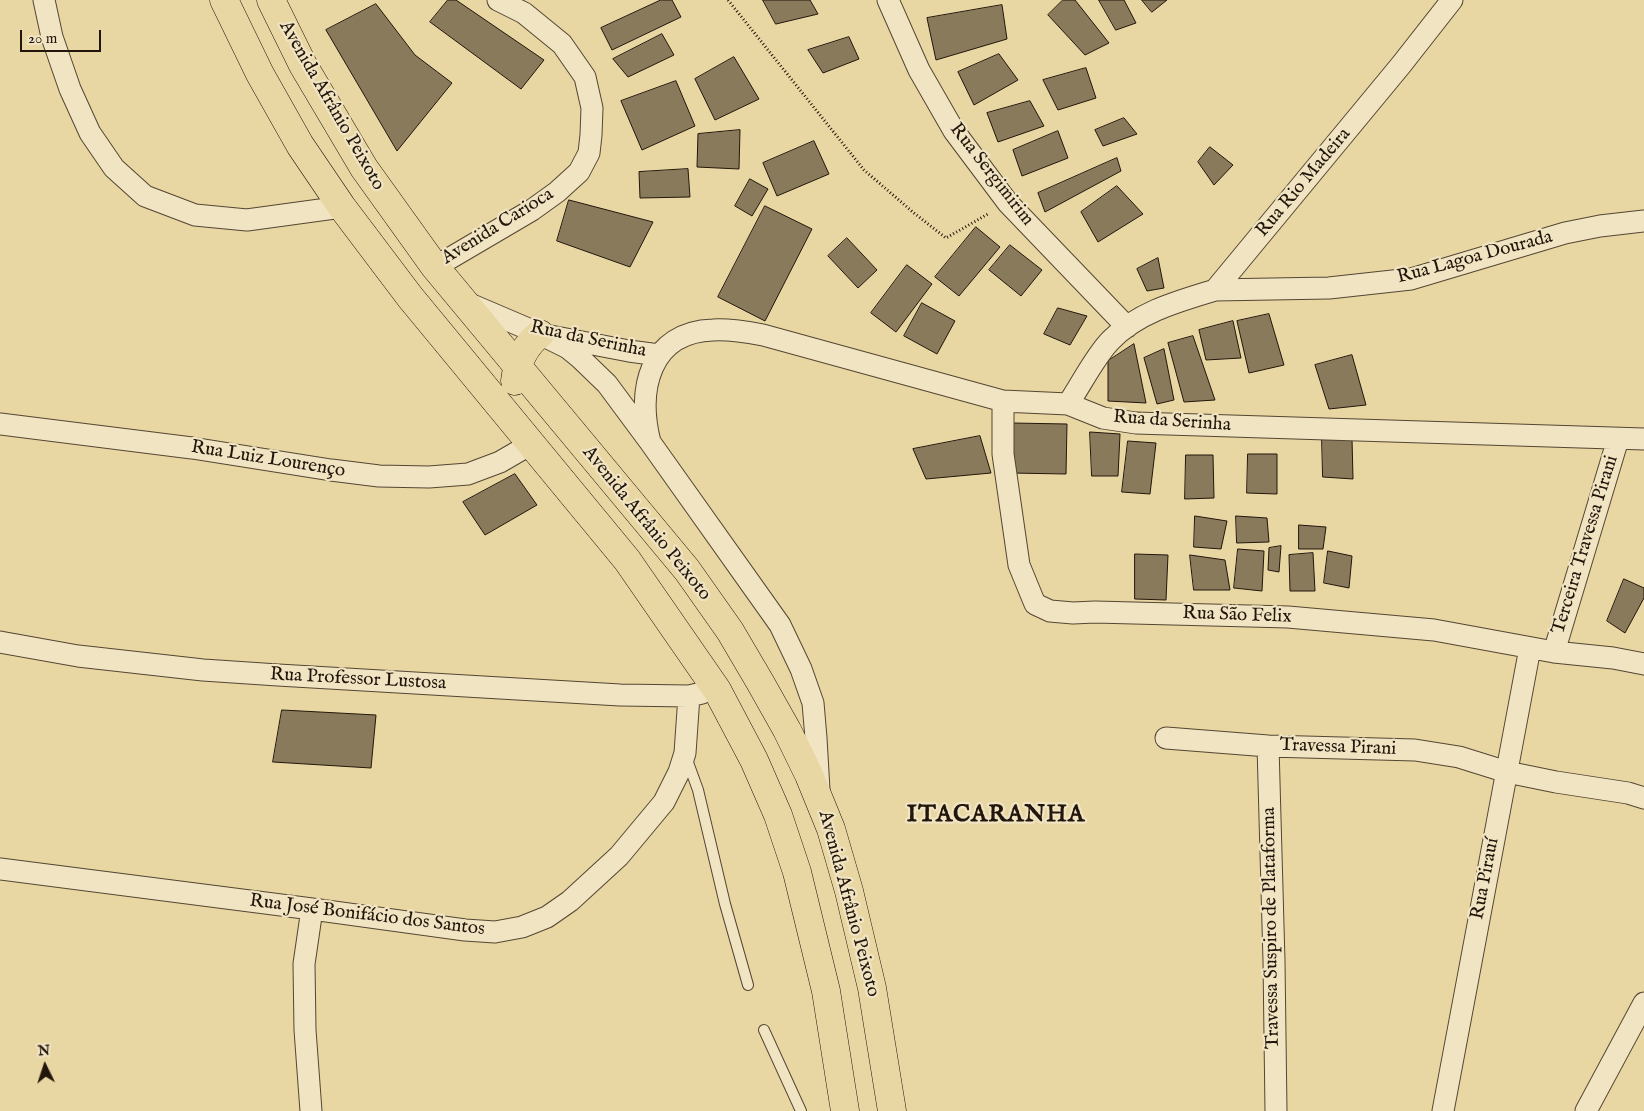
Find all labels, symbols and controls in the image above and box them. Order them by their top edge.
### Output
street label: Avenida Afrânio Peixoto [273,17,389,195]
scale bar [22,20,104,52]
text: 20 m [28,29,57,48]
street label: Rua Sergimirim [944,119,1038,231]
street label: Rua Rio Madeira [1252,124,1356,242]
street label: Avenida Carioca [438,184,558,270]
street label: Rua Lagoa Dourada [1395,226,1555,290]
street label: Rua da Serinha [528,317,648,363]
street label: Rua da Serinha [1112,407,1232,437]
street label: Rua Luiz Lourenço [189,437,347,483]
street label: Avenida Afrânio Peixoto [577,442,715,606]
street label: Terceira Travessa Pirani [1548,453,1624,637]
street label: Rua São Felix [1182,603,1292,629]
street label: Rua Professor Lustosa [269,664,447,696]
street label: Travessa Pirani [1279,735,1397,761]
district label: ITACARANHA [906,802,1086,830]
street label: Travessa Suspiro de Plataforma [1258,807,1286,1049]
street label: Avenida Afrânio Peixoto [812,808,884,1000]
street label: Rua Pirauí [1467,836,1505,922]
street label: Rua José Bonifácio dos Santos [248,890,486,942]
north arrow [20,1041,70,1091]
text: N [37,1042,51,1060]

